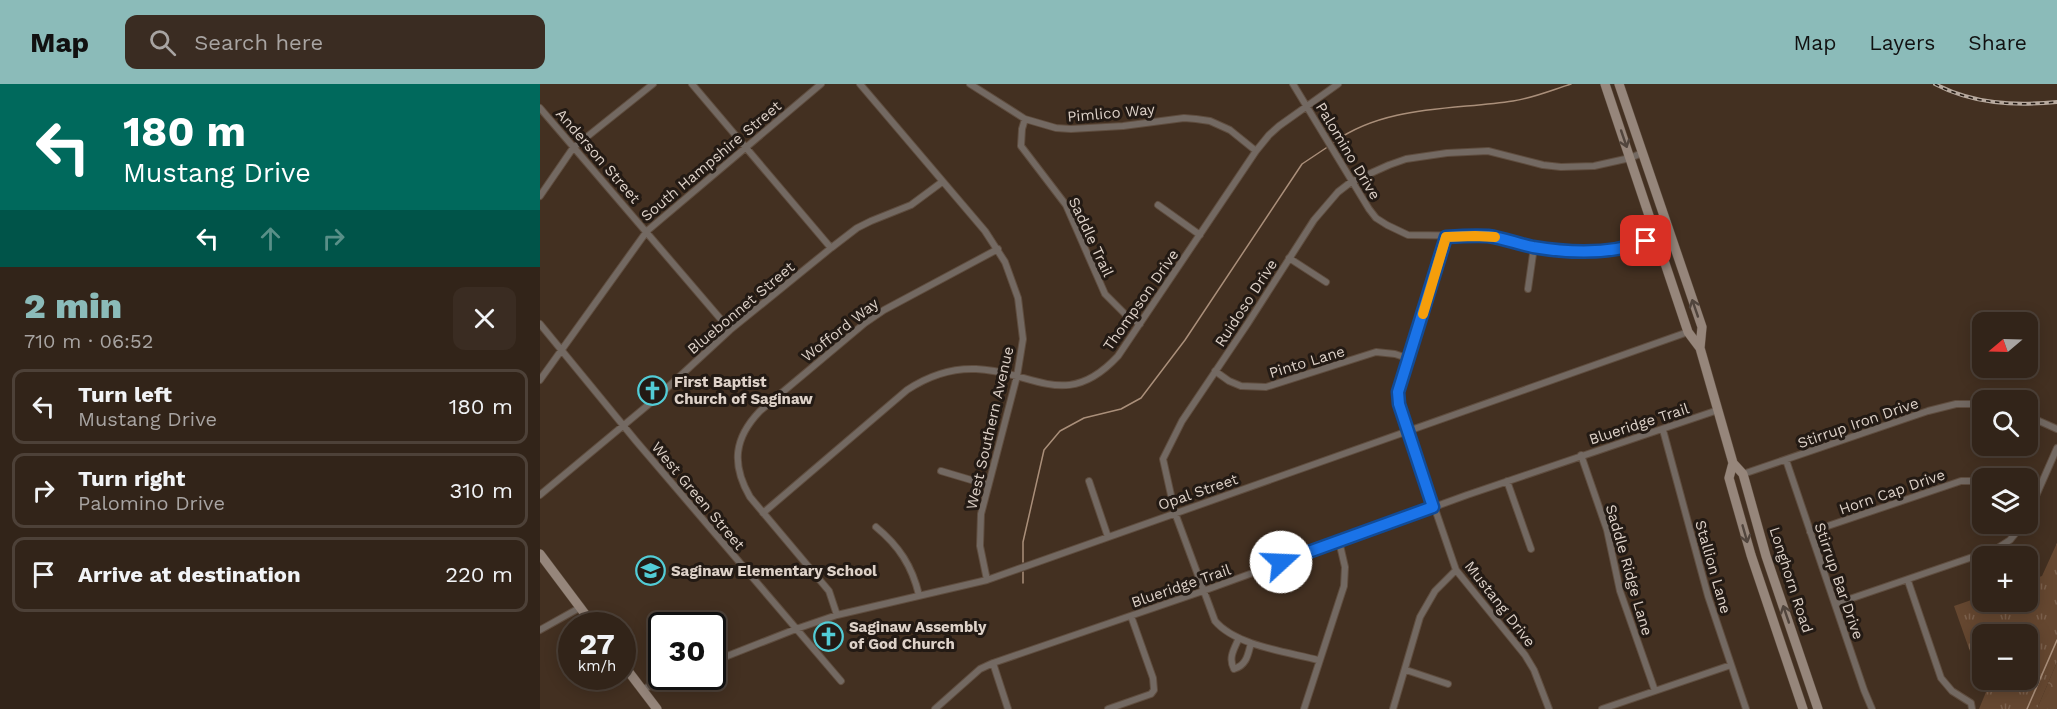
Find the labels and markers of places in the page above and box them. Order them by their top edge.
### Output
pin [1620,215,1671,266]
place label: First Baptist Church of Saginaw [674,373,813,408]
church icon: First Baptist Church of Saginaw [637,375,669,407]
school or university icon: Saginaw Elementary School [634,555,666,587]
place label: Saginaw Elementary School [671,562,877,580]
place label: Saginaw Assembly of God Church [849,618,987,653]
church icon: Saginaw Assembly of God Church [812,620,844,652]

